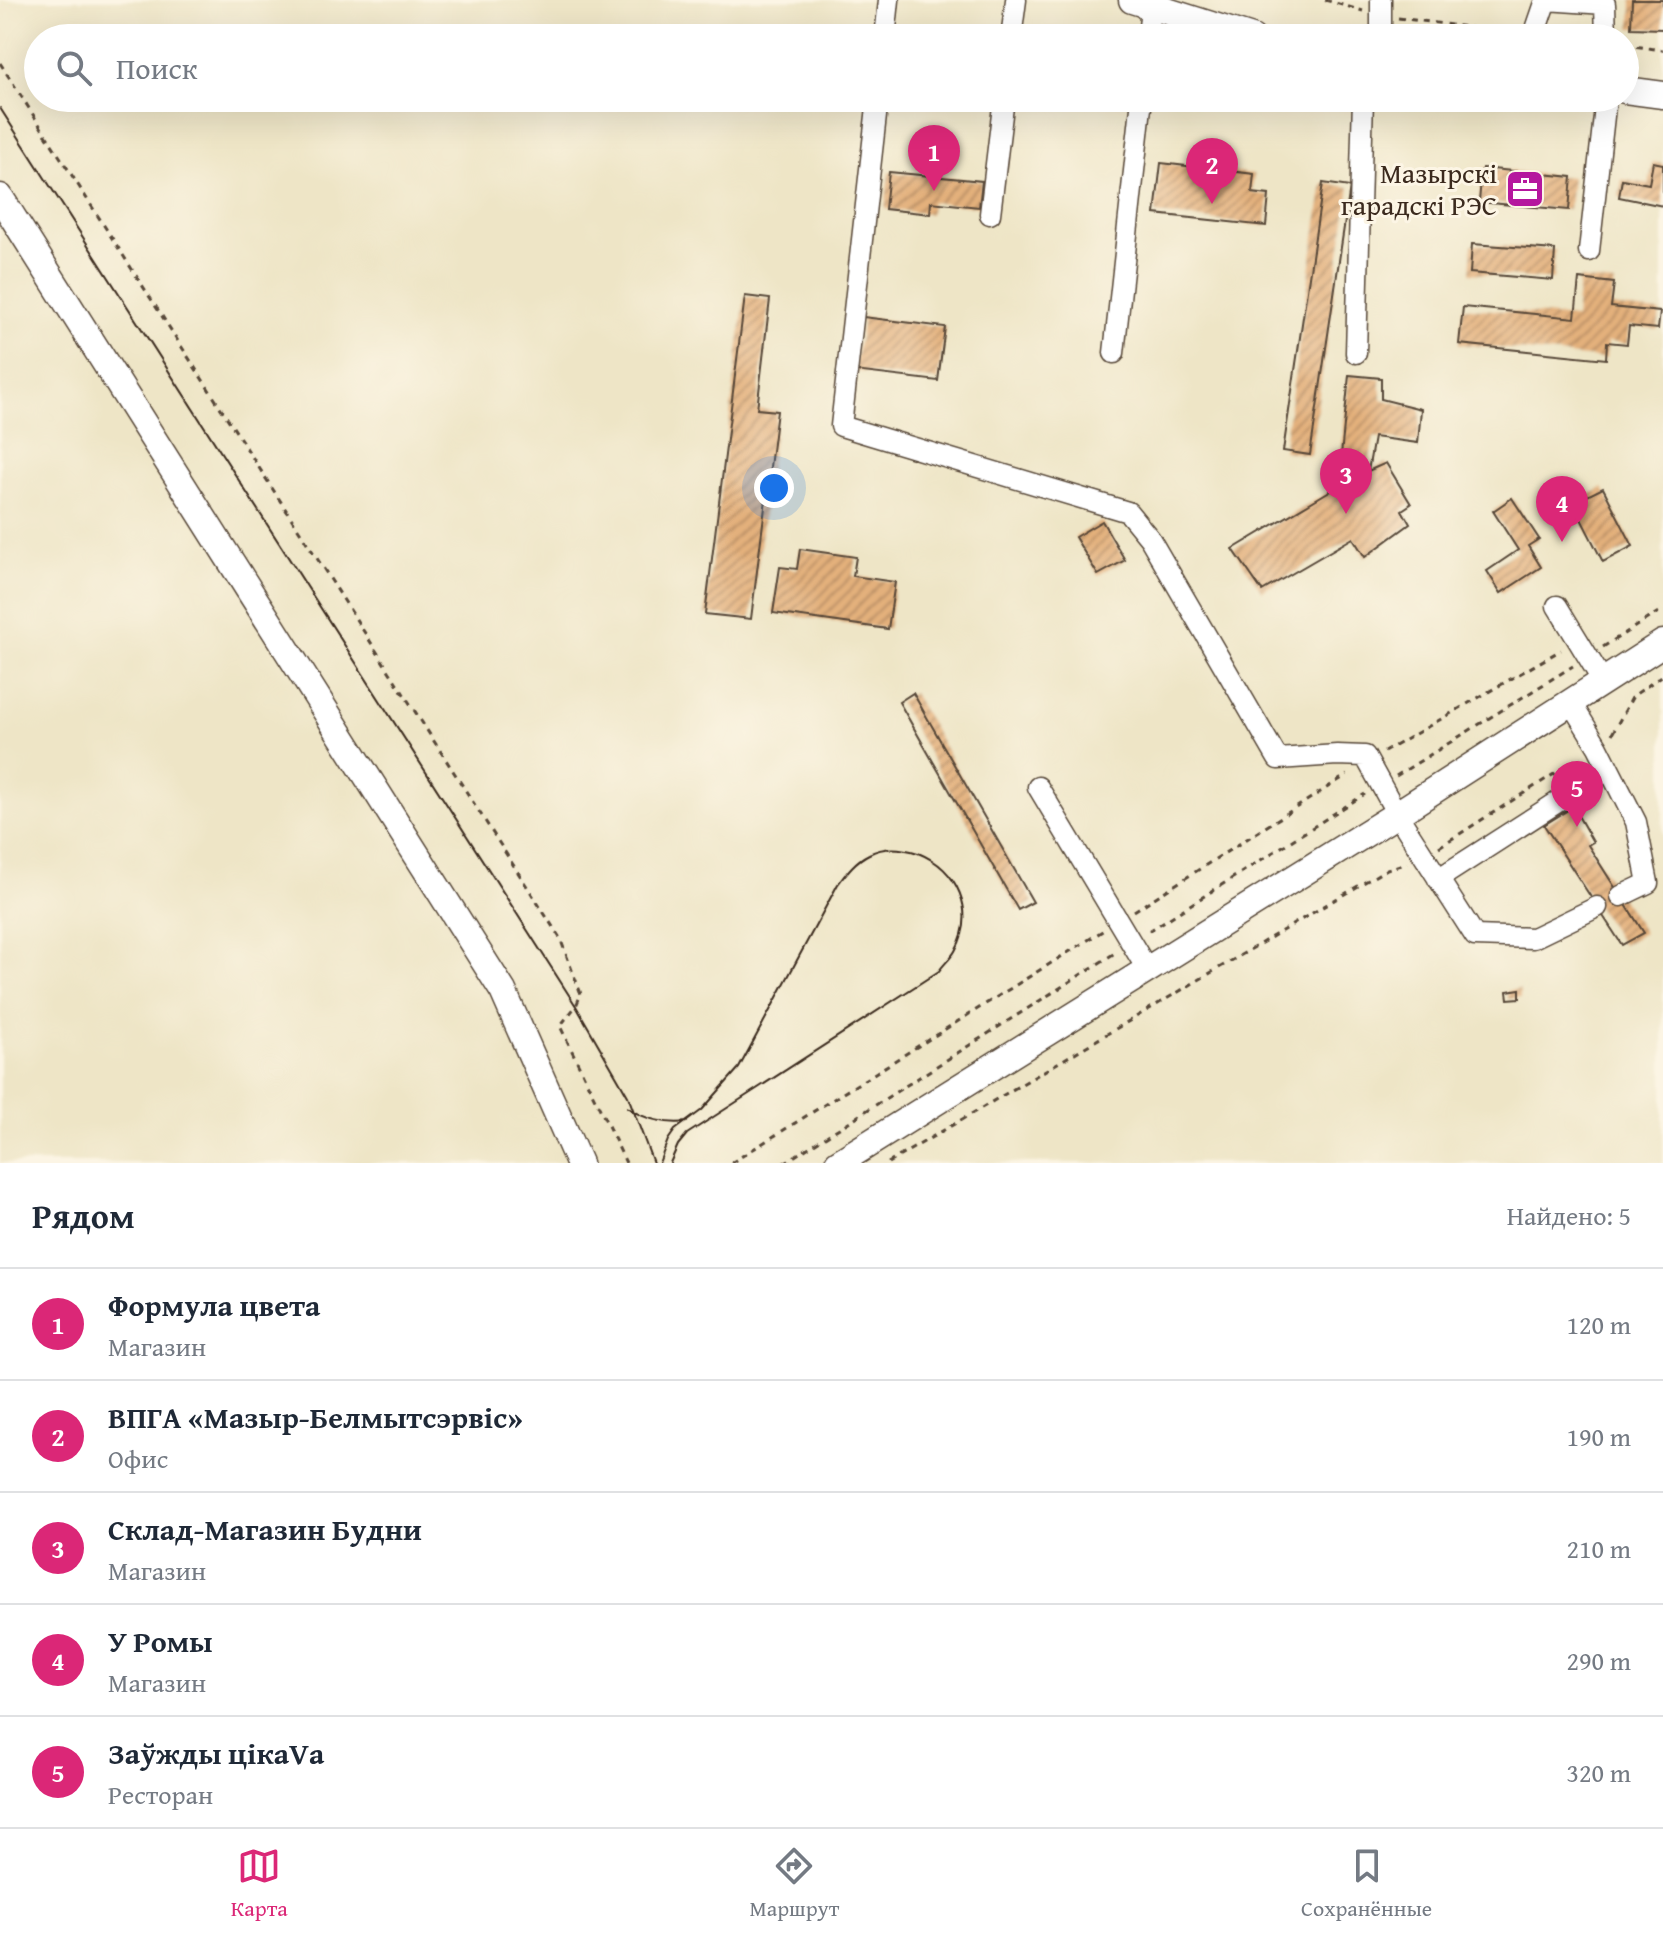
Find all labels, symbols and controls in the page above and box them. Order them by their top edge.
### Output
search box [24,24,1639,112]
icon: search [52,46,96,90]
text: Поиск [116,46,198,90]
pin: 1 [908,125,960,191]
pin: 2 [1186,138,1238,204]
place label: Мазырскі гарадскі РЭС [1341,152,1497,225]
office icon: Мазырскі гарадскі РЭС [1504,168,1546,210]
pin: 3 [1320,448,1372,514]
your location [754,468,794,508]
pin: 4 [1536,476,1588,542]
pin: 5 [1551,761,1603,827]
text: Рядом [32,1191,135,1240]
text: Найдено: 5 [1507,1196,1631,1235]
text: Формула цвета [108,1283,321,1327]
text: 1 [51,1305,65,1344]
text: 120 m [1566,1305,1631,1344]
text: Магазин [108,1327,206,1366]
text: ВПГА «Мазыр-Белмытсэрвіс» [108,1395,523,1439]
text: 2 [51,1417,65,1456]
text: 190 m [1566,1417,1631,1456]
text: Офис [108,1439,168,1478]
text: Склад-Магазин Будни [108,1507,422,1551]
text: 3 [51,1529,65,1568]
text: 210 m [1566,1529,1631,1568]
text: Магазин [108,1551,206,1590]
text: У Ромы [108,1619,212,1663]
text: 4 [51,1641,65,1680]
text: 290 m [1566,1641,1631,1680]
text: Магазин [108,1663,206,1702]
text: Заўжды цікаVа [108,1731,325,1775]
text: 5 [51,1753,65,1792]
text: 320 m [1566,1753,1631,1792]
text: Ресторан [108,1775,213,1814]
tab: Карта [231,1844,288,1924]
tab: Маршрут [749,1844,839,1924]
tab: Сохранённые [1301,1844,1432,1924]

